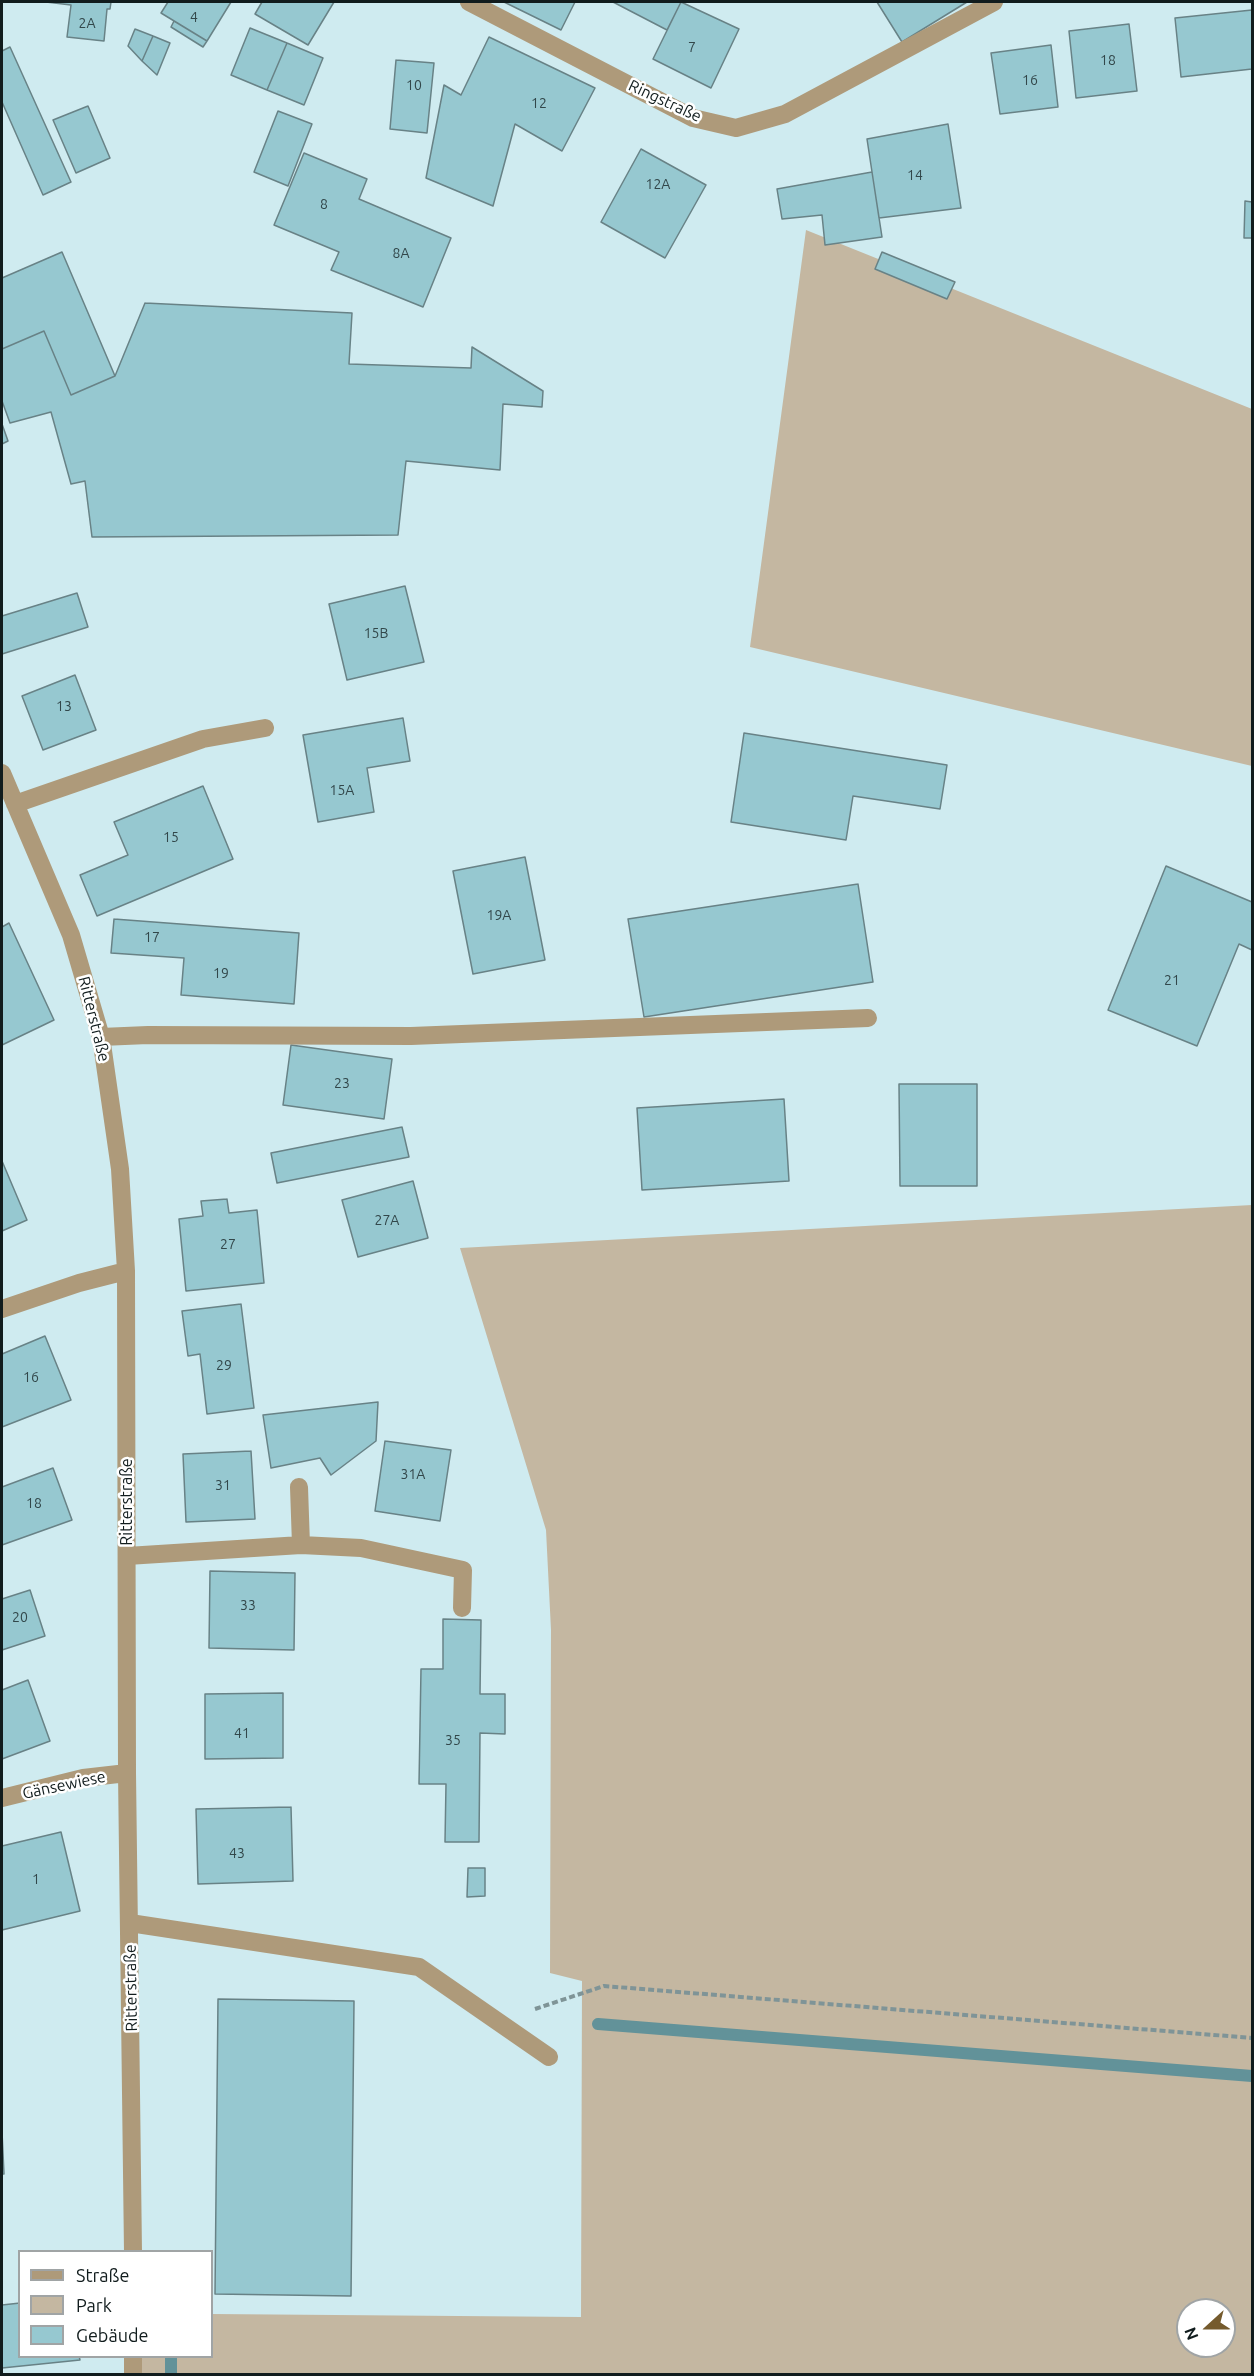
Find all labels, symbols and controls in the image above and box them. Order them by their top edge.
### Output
house number: 4 [190,9,198,25]
house number: 2A [79,15,95,31]
house number: 7 [688,39,696,55]
house number: 18 [1100,52,1116,68]
house number: 16 [1022,72,1038,88]
street label: Ringstraße [626,76,704,126]
house number: 10 [406,77,422,93]
house number: 12 [531,95,547,111]
house number: 14 [907,167,923,183]
house number: 12A [646,176,670,192]
house number: 8 [320,196,328,212]
house number: 8A [393,245,409,261]
house number: 15B [364,625,388,641]
house number: 13 [56,698,72,714]
house number: 15A [330,782,354,798]
house number: 15 [163,829,179,845]
house number: 19A [487,907,511,923]
house number: 17 [144,929,160,945]
house number: 19 [213,965,229,981]
house number: 21 [1164,972,1180,988]
street label: Ritterstraße [74,974,114,1064]
house number: 23 [334,1075,350,1091]
house number: 27A [375,1212,399,1228]
house number: 27 [220,1236,236,1252]
house number: 29 [216,1357,232,1373]
house number: 16 [23,1369,39,1385]
street label: Ritterstraße [117,1458,137,1546]
house number: 31A [401,1466,425,1482]
house number: 31 [215,1477,231,1493]
house number: 18 [26,1495,42,1511]
house number: 33 [240,1597,256,1613]
house number: 20 [12,1609,28,1625]
house number: 41 [234,1725,250,1741]
house number: 35 [445,1732,461,1748]
street label: Gänsewiese [21,1767,107,1803]
house number: 43 [229,1845,245,1861]
house number: 1 [32,1871,40,1887]
street label: Ritterstraße [121,1944,141,2032]
legend [18,2250,213,2358]
text: Straße [76,2265,129,2285]
text: Park [76,2295,112,2315]
north arrow [1176,2298,1236,2358]
text: Gebäude [76,2325,148,2345]
text: N [1181,2325,1202,2343]

